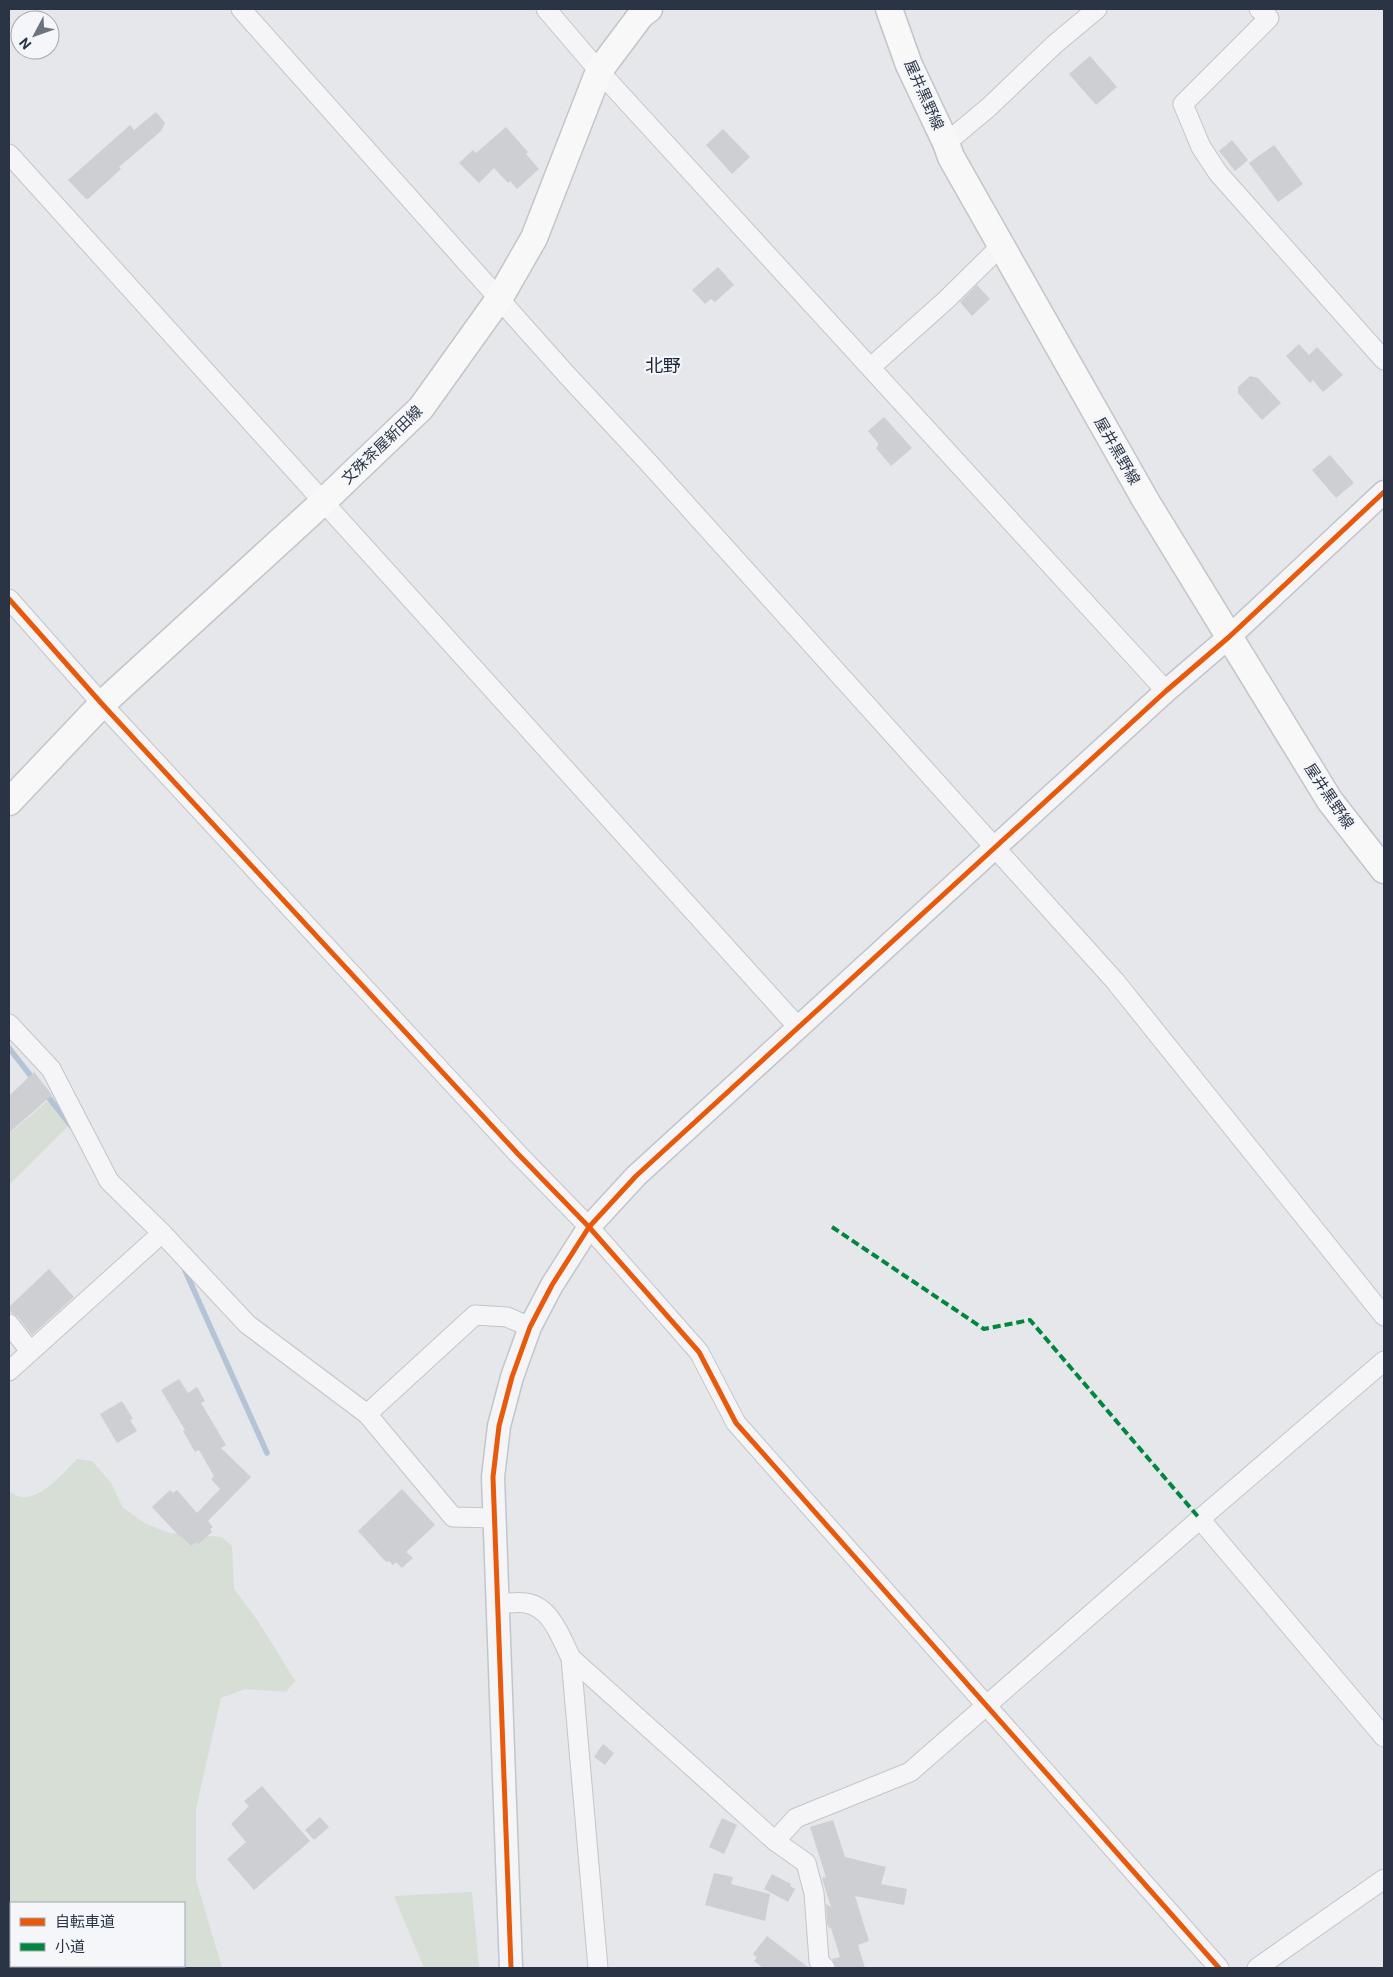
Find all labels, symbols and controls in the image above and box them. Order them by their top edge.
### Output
north arrow [10,10,60,60]
text: N [16,35,34,53]
street label: 屋井黒野線 [901,57,947,133]
district label: 北野 [645,355,681,376]
street label: 文殊茶屋新田線 [338,402,426,488]
street label: 屋井黒野線 [1090,414,1144,488]
street label: 屋井黒野線 [1301,760,1357,832]
legend [10,1902,185,1967]
text: 自転車道 [55,1913,115,1931]
text: 小道 [55,1938,85,1956]

